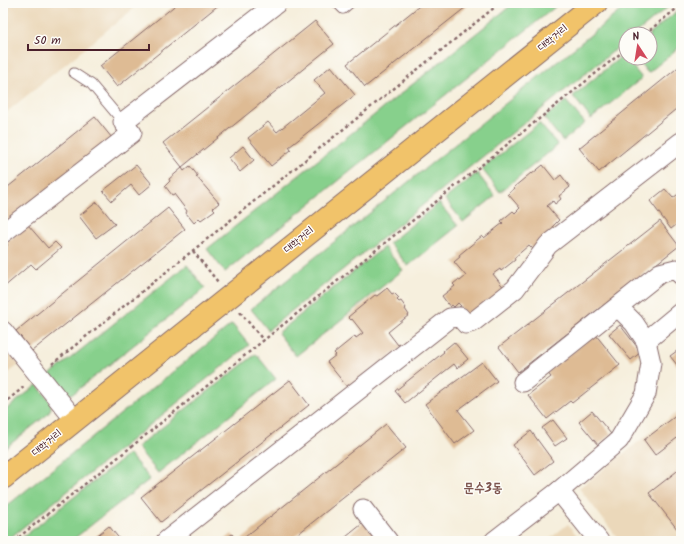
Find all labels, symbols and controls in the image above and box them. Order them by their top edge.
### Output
street label: 대학거리 [534,20,572,56]
scale bar [28,26,149,52]
north arrow [618,26,658,66]
text: N [631,28,641,47]
text: 50 m [34,31,61,50]
street label: 대학거리 [280,222,318,258]
street label: 대학거리 [28,425,66,461]
district label: 문수3동 [464,478,503,499]

